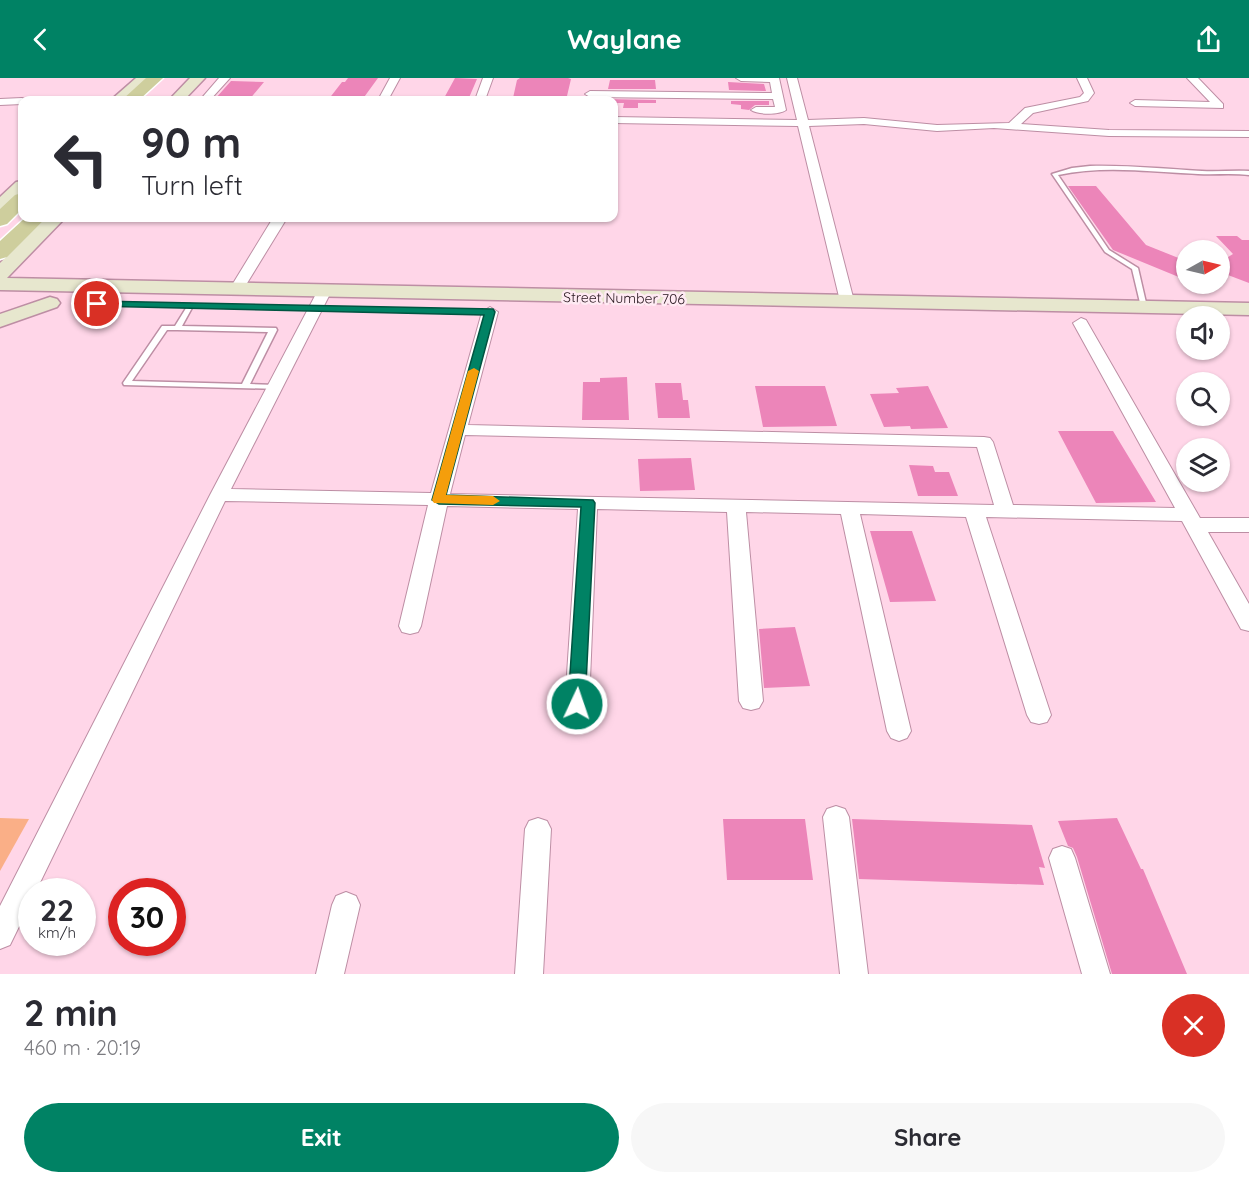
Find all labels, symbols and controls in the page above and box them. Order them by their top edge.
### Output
text: Waylane [567,22,682,56]
icon: back [24,23,57,56]
icon: share [1192,23,1225,56]
text: 90 m [141,116,241,169]
icon: left [42,120,120,198]
text: Turn left [141,168,243,202]
north arrow [1176,240,1230,294]
map controls [1176,240,1230,492]
pin [71,278,122,329]
icon: arrive [80,287,113,320]
street label: Street Number 706 [563,288,685,308]
button: sound [1176,306,1230,360]
button: search [1176,372,1230,426]
button: layers [1176,438,1230,492]
position arrow [545,672,609,736]
speed limit sign: 30 [108,878,186,956]
text: 22 [40,891,74,929]
text: km/h [38,923,76,942]
text: 2 min [24,990,118,1035]
button: close [1162,994,1225,1057]
text: 460 m · 20:19 [24,1035,141,1060]
button: Exit [24,1103,619,1172]
button: Share [631,1103,1225,1172]

